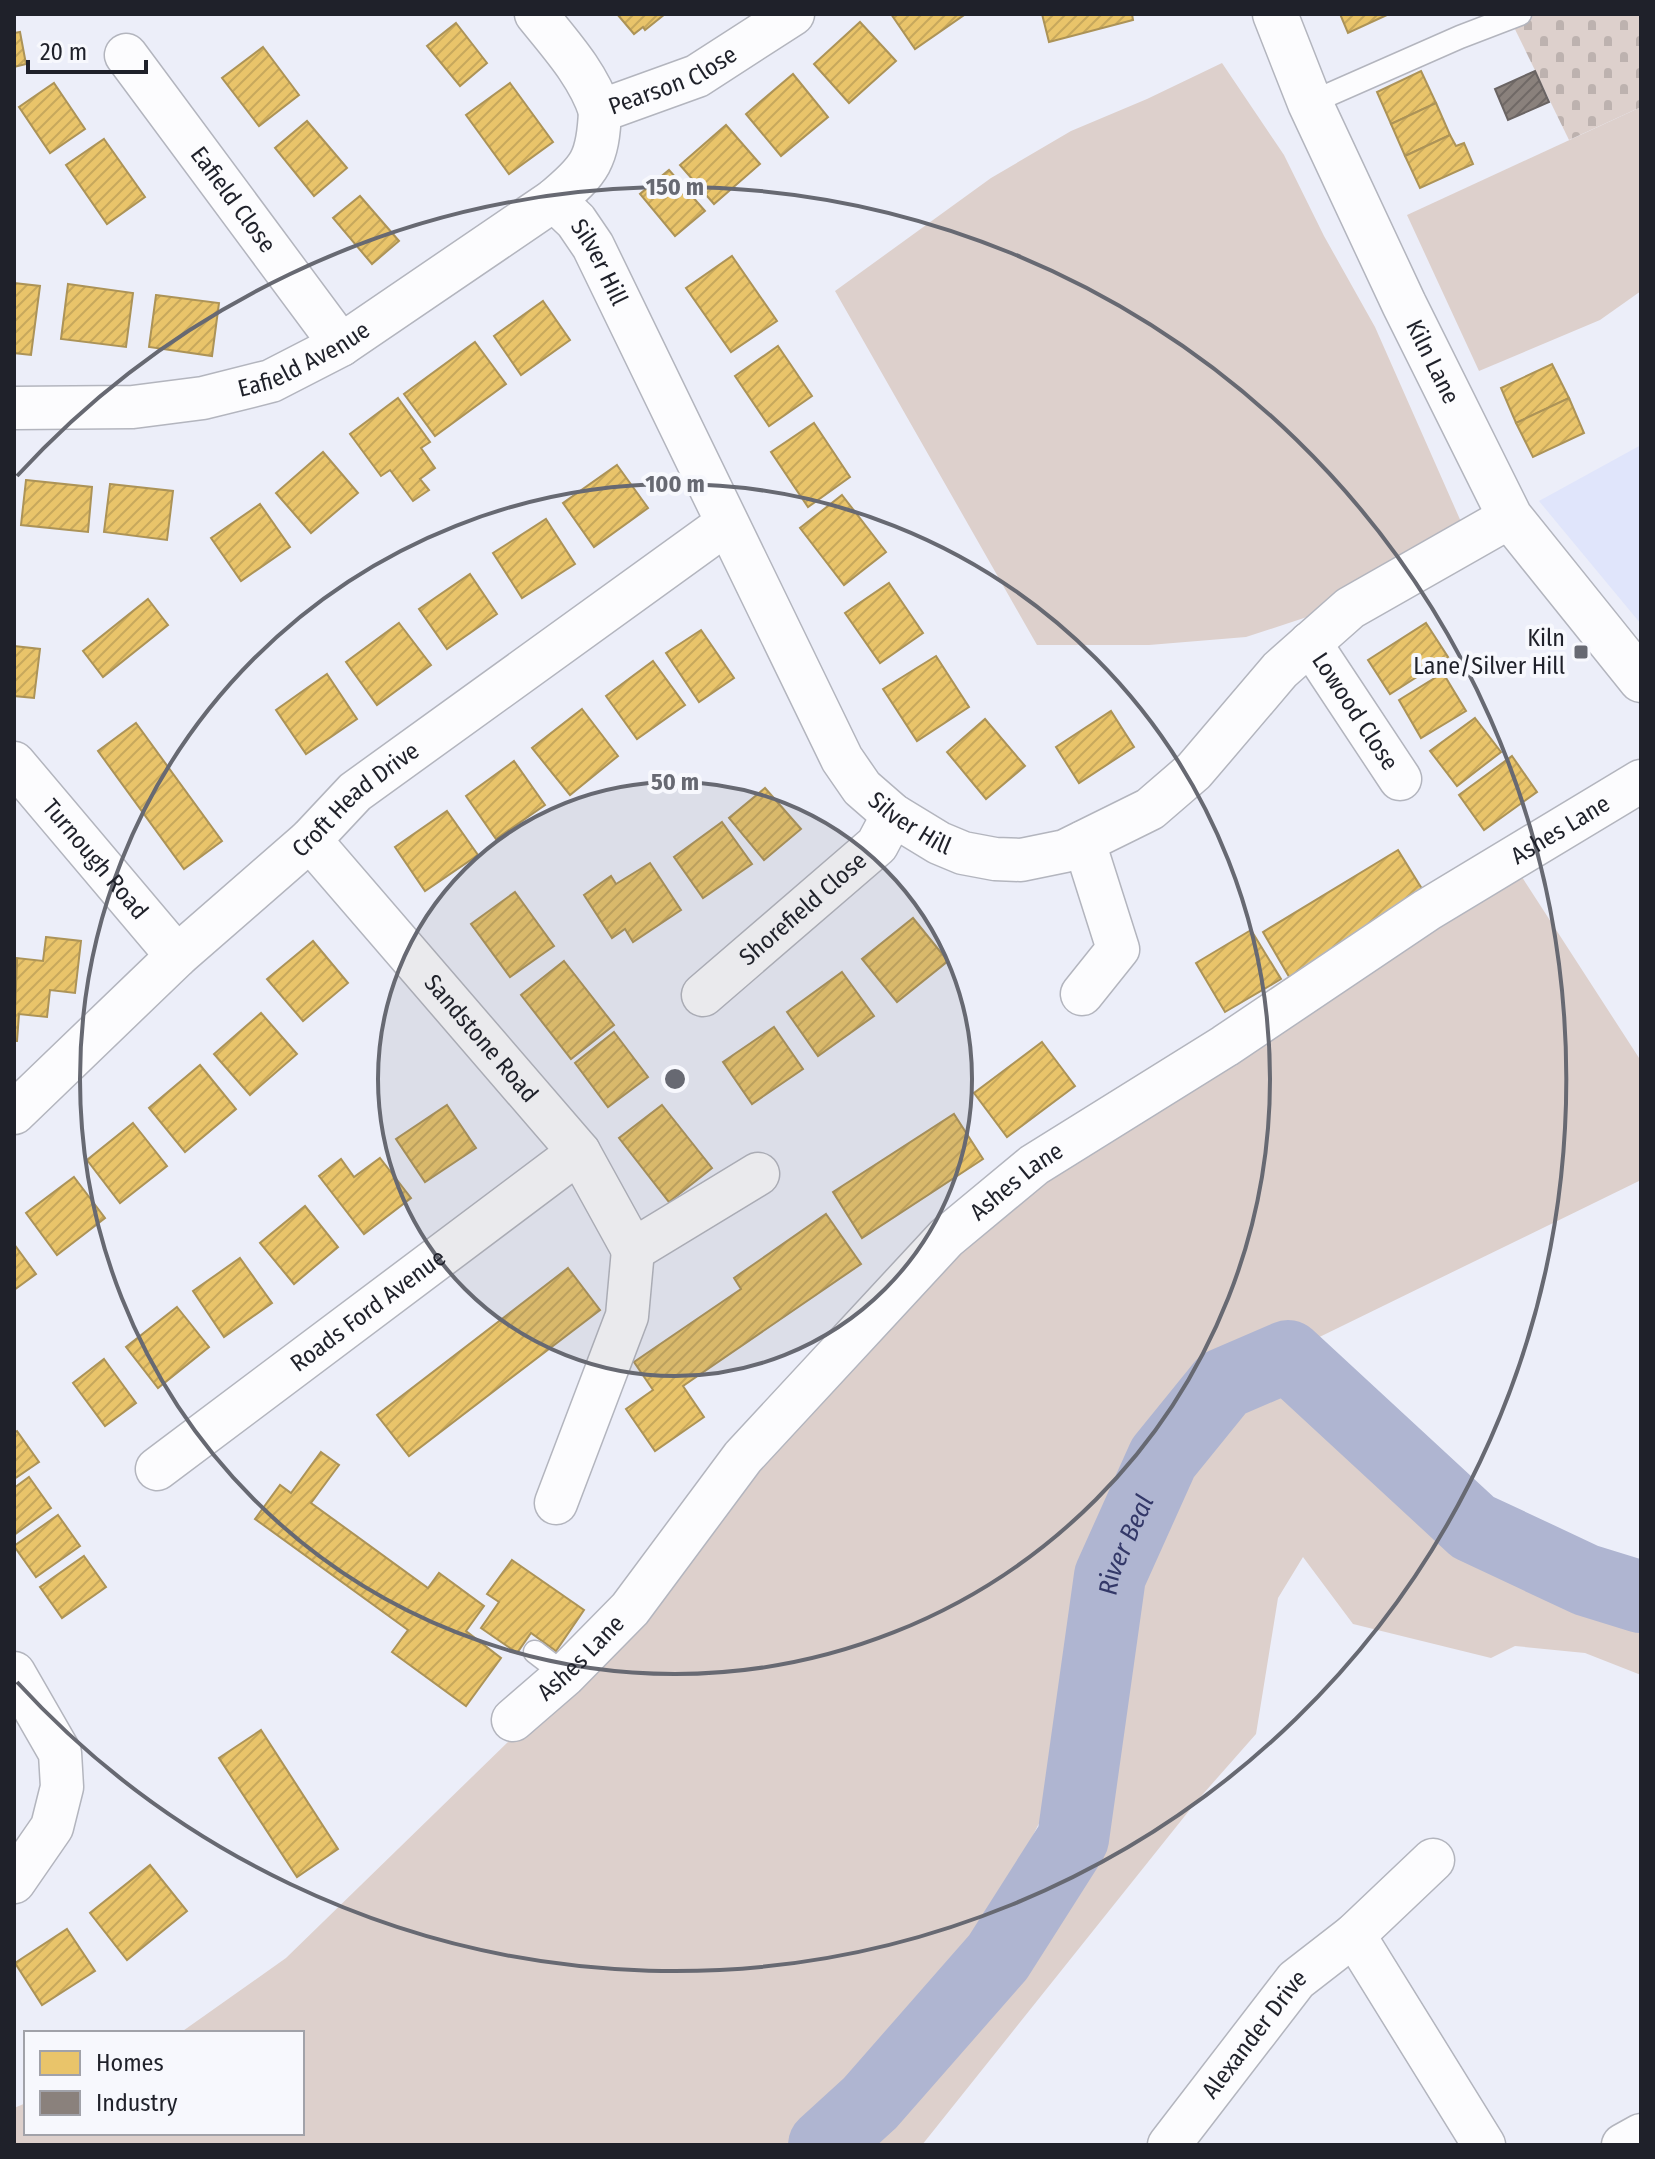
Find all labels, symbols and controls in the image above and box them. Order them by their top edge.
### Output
scale bar [28,24,146,74]
text: 20 m [40,38,87,66]
street label: Pearson Close [605,40,742,121]
street label: Eafield Close [185,141,282,258]
text: 150 m [646,173,704,201]
street label: Silver Hill [565,214,634,310]
street label: Kiln Lane [1400,315,1465,408]
street label: Eafield Avenue [235,316,375,403]
text: 100 m [645,470,705,498]
place label: Kiln Lane/Silver Hill [1413,624,1565,680]
marker: Kiln Lane/Silver Hill [1572,643,1590,661]
street label: Lowood Close [1306,647,1404,775]
street label: Croft Head Drive [286,736,424,863]
text: 50 m [651,768,699,796]
street label: Silver Hill [863,786,955,860]
street label: Ashes Lane [1506,789,1615,870]
street label: Turnough Road [37,794,154,925]
street label: Shorefield Close [734,846,872,971]
street label: Sandstone Road [418,969,544,1108]
centre of rings [661,1065,689,1093]
street label: Ashes Lane [964,1137,1068,1226]
street label: Roads Ford Avenue [285,1243,451,1378]
water label: River Beal [1092,1490,1160,1597]
street label: Ashes Lane [532,1609,630,1706]
street label: Alexander Drive [1196,1963,1312,2104]
legend [24,2031,304,2135]
text: Homes [96,2049,164,2077]
text: Industry [96,2089,178,2117]

